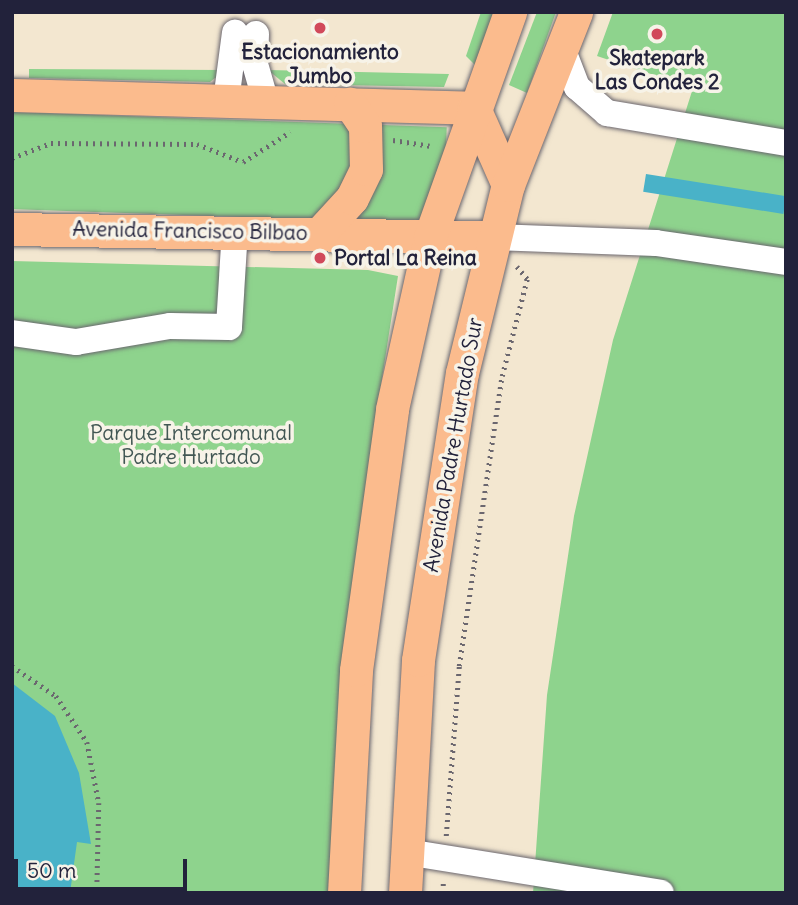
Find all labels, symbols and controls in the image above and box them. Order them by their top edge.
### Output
marker: Estacionamiento Jumbo [312,20,328,36]
marker: Skatepark Las Condes 2 [649,26,665,42]
place label: Estacionamiento Jumbo [241,39,399,89]
place label: Skatepark Las Condes 2 [594,45,720,95]
street label: Avenida Francisco Bilbao [72,216,308,246]
place label: Portal La Reina [334,245,477,271]
marker: Portal La Reina [312,250,328,266]
street label: Avenida Padre Hurtado Sur [418,316,488,574]
park label: Parque Intercomunal Padre Hurtado [90,420,292,470]
scale bar [18,846,191,890]
text: 50 m [27,857,76,884]

